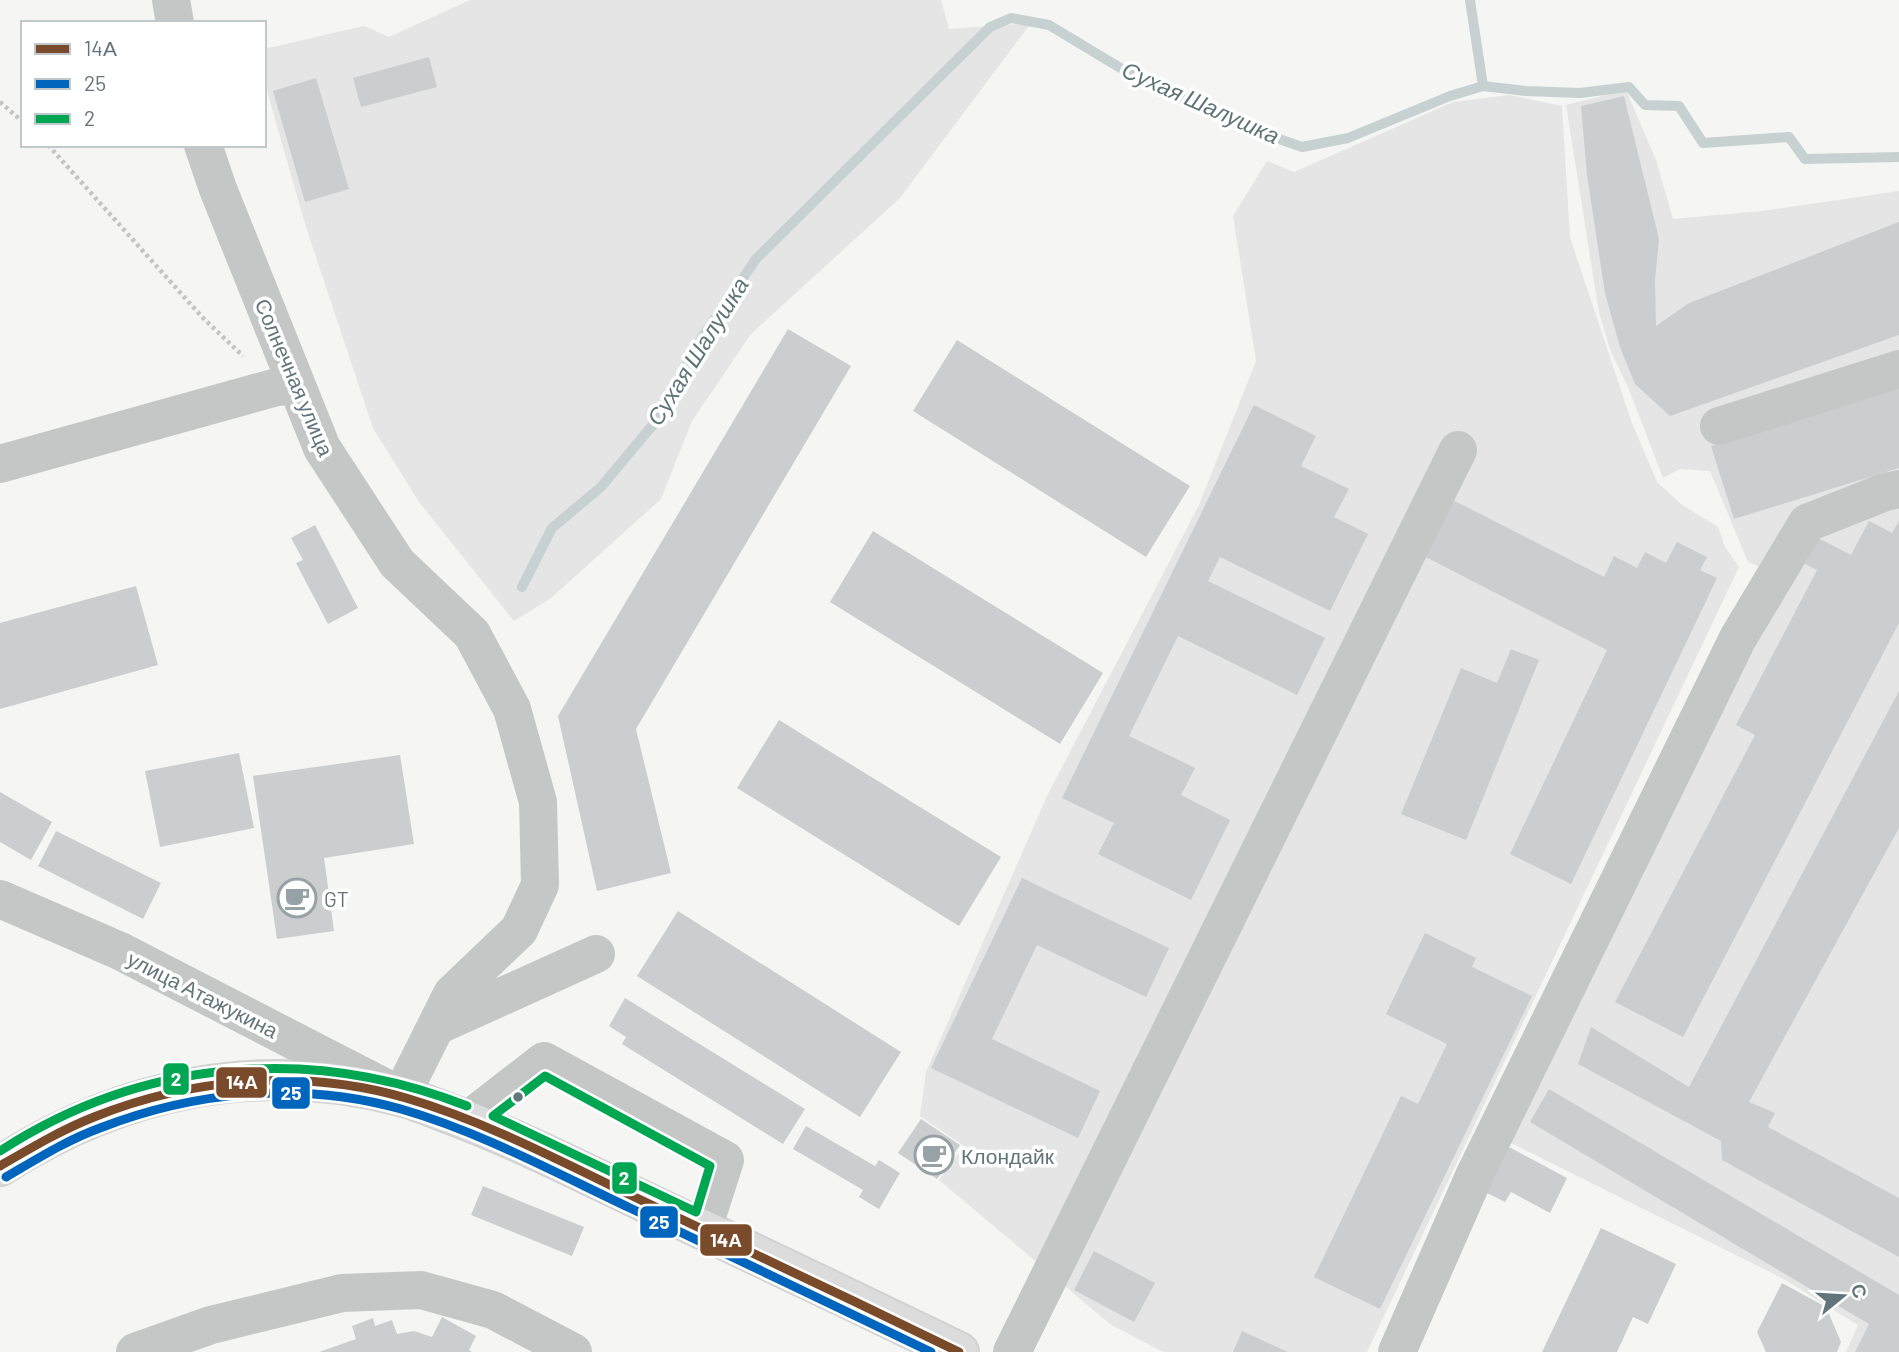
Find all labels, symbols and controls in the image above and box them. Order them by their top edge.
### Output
legend [21,21,266,147]
text: 14А [84,35,117,60]
water label: Сухая Шалушка [1118,55,1284,149]
text: 25 [84,70,106,95]
text: 2 [84,105,95,130]
water label: Сухая Шалушка [640,272,754,430]
street label: Солнечная улица [251,294,340,460]
cafe icon: GT [276,877,318,919]
place label: GT [324,886,349,911]
street label: улица Атажукина [124,945,283,1043]
line badge: 2 [162,1062,190,1096]
line badge: 14А [215,1066,268,1099]
text: 2 [171,1067,181,1090]
text: 14А [226,1070,258,1093]
line badge: 25 [271,1076,311,1110]
text: 25 [281,1081,301,1104]
unlabelled marker [511,1090,525,1104]
cafe icon: Клондайк [913,1134,955,1176]
place label: Клондайк [961,1143,1055,1168]
line badge: 2 [611,1161,638,1195]
text: 2 [619,1166,629,1189]
line badge: 25 [639,1205,679,1239]
text: 25 [649,1210,669,1233]
line badge: 14А [699,1223,753,1257]
text: 14А [710,1228,742,1251]
north arrow [1808,1261,1878,1331]
text: С [1847,1281,1873,1301]

